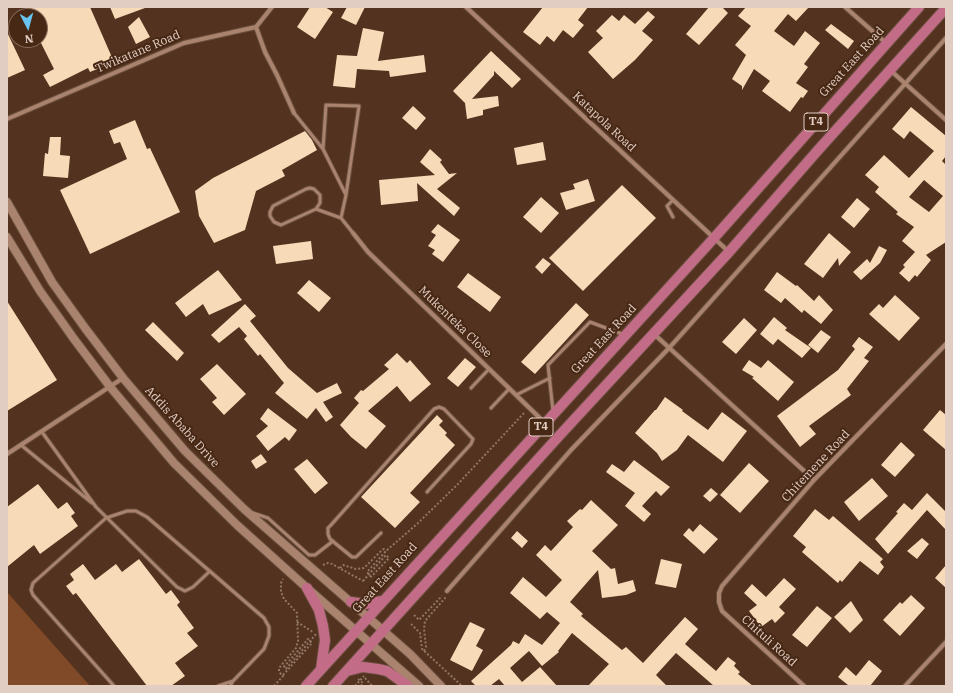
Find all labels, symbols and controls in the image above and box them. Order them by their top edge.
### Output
north arrow [8,8,48,48]
street label: Great East Road [817,24,887,100]
street label: Twikatane Road [93,28,183,76]
text: N [24,32,34,46]
street label: Katapola Road [569,89,639,155]
road number: T4 [804,113,828,131]
street label: Mukenteka Close [415,283,495,361]
street label: Great East Road [568,301,640,377]
street label: Addis Ababa Drive [142,384,222,470]
road number: T4 [529,418,553,436]
street label: Chitemene Road [779,427,853,505]
street label: Great East Road [350,540,420,616]
street label: Chituli Road [738,612,800,670]

